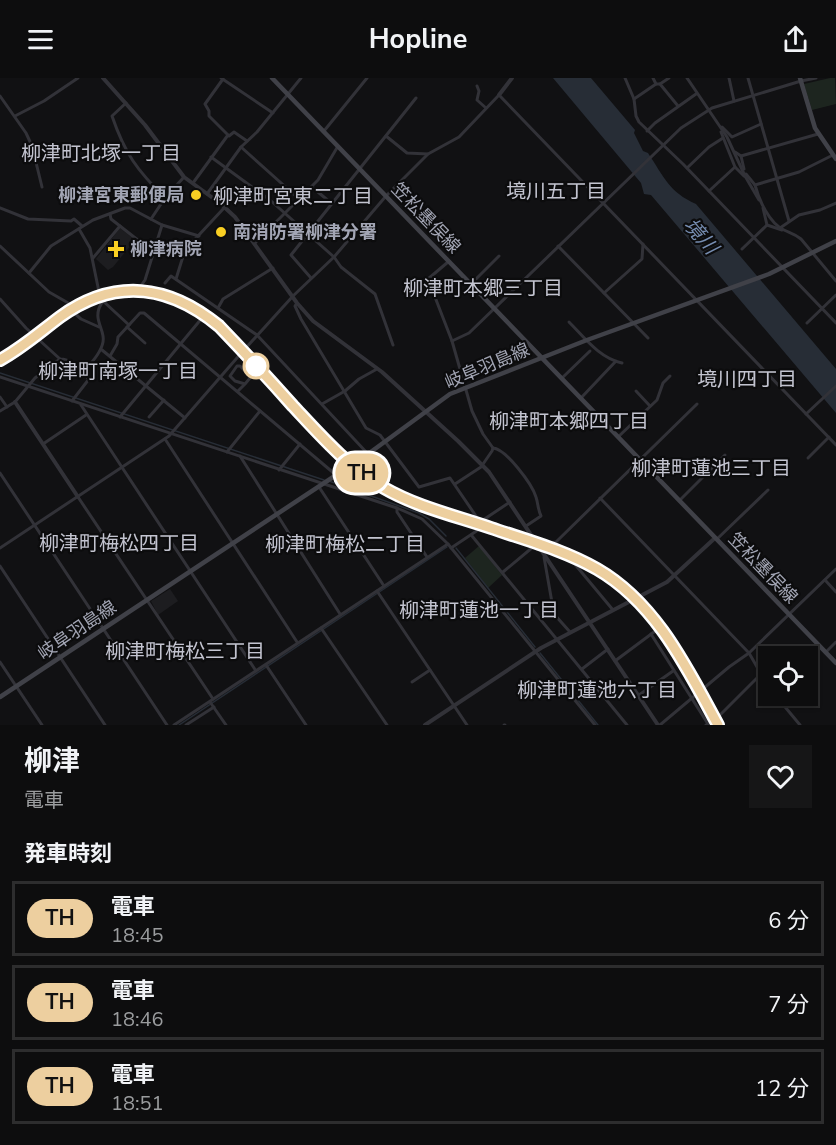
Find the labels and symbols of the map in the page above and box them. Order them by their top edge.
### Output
district label: 柳津町北塚一丁目 [21,140,181,167]
street label: 笠松墨俣線 [386,177,466,259]
district label: 境川五丁目 [506,178,606,205]
place label: 柳津宮東郵便局 [58,183,184,207]
district label: 柳津町宮東二丁目 [213,183,373,210]
marker: 柳津宮東郵便局 [189,188,203,202]
water label: 境川 [677,212,725,262]
place label: 南消防署柳津分署 [233,220,377,244]
marker: 南消防署柳津分署 [214,225,228,239]
place label: 柳津病院 [130,237,202,261]
marker: 柳津病院 [107,240,125,258]
district label: 柳津町本郷三丁目 [403,275,563,302]
street label: 岐阜羽島線 [441,337,533,395]
unlabelled marker [243,353,269,379]
district label: 柳津町南塚一丁目 [38,358,198,385]
district label: 境川四丁目 [697,366,797,393]
district label: 柳津町本郷四丁目 [489,408,649,435]
line badge: TH [335,454,389,492]
district label: 柳津町蓮池三丁目 [631,455,791,482]
street label: 笠松墨俣線 [723,527,803,609]
district label: 柳津町梅松四丁目 [39,530,199,557]
district label: 柳津町梅松二丁目 [265,531,425,558]
street label: 岐阜羽島線 [33,595,121,665]
district label: 柳津町蓮池一丁目 [399,597,559,624]
district label: 柳津町梅松三丁目 [105,638,265,665]
district label: 柳津町蓮池六丁目 [517,677,677,704]

